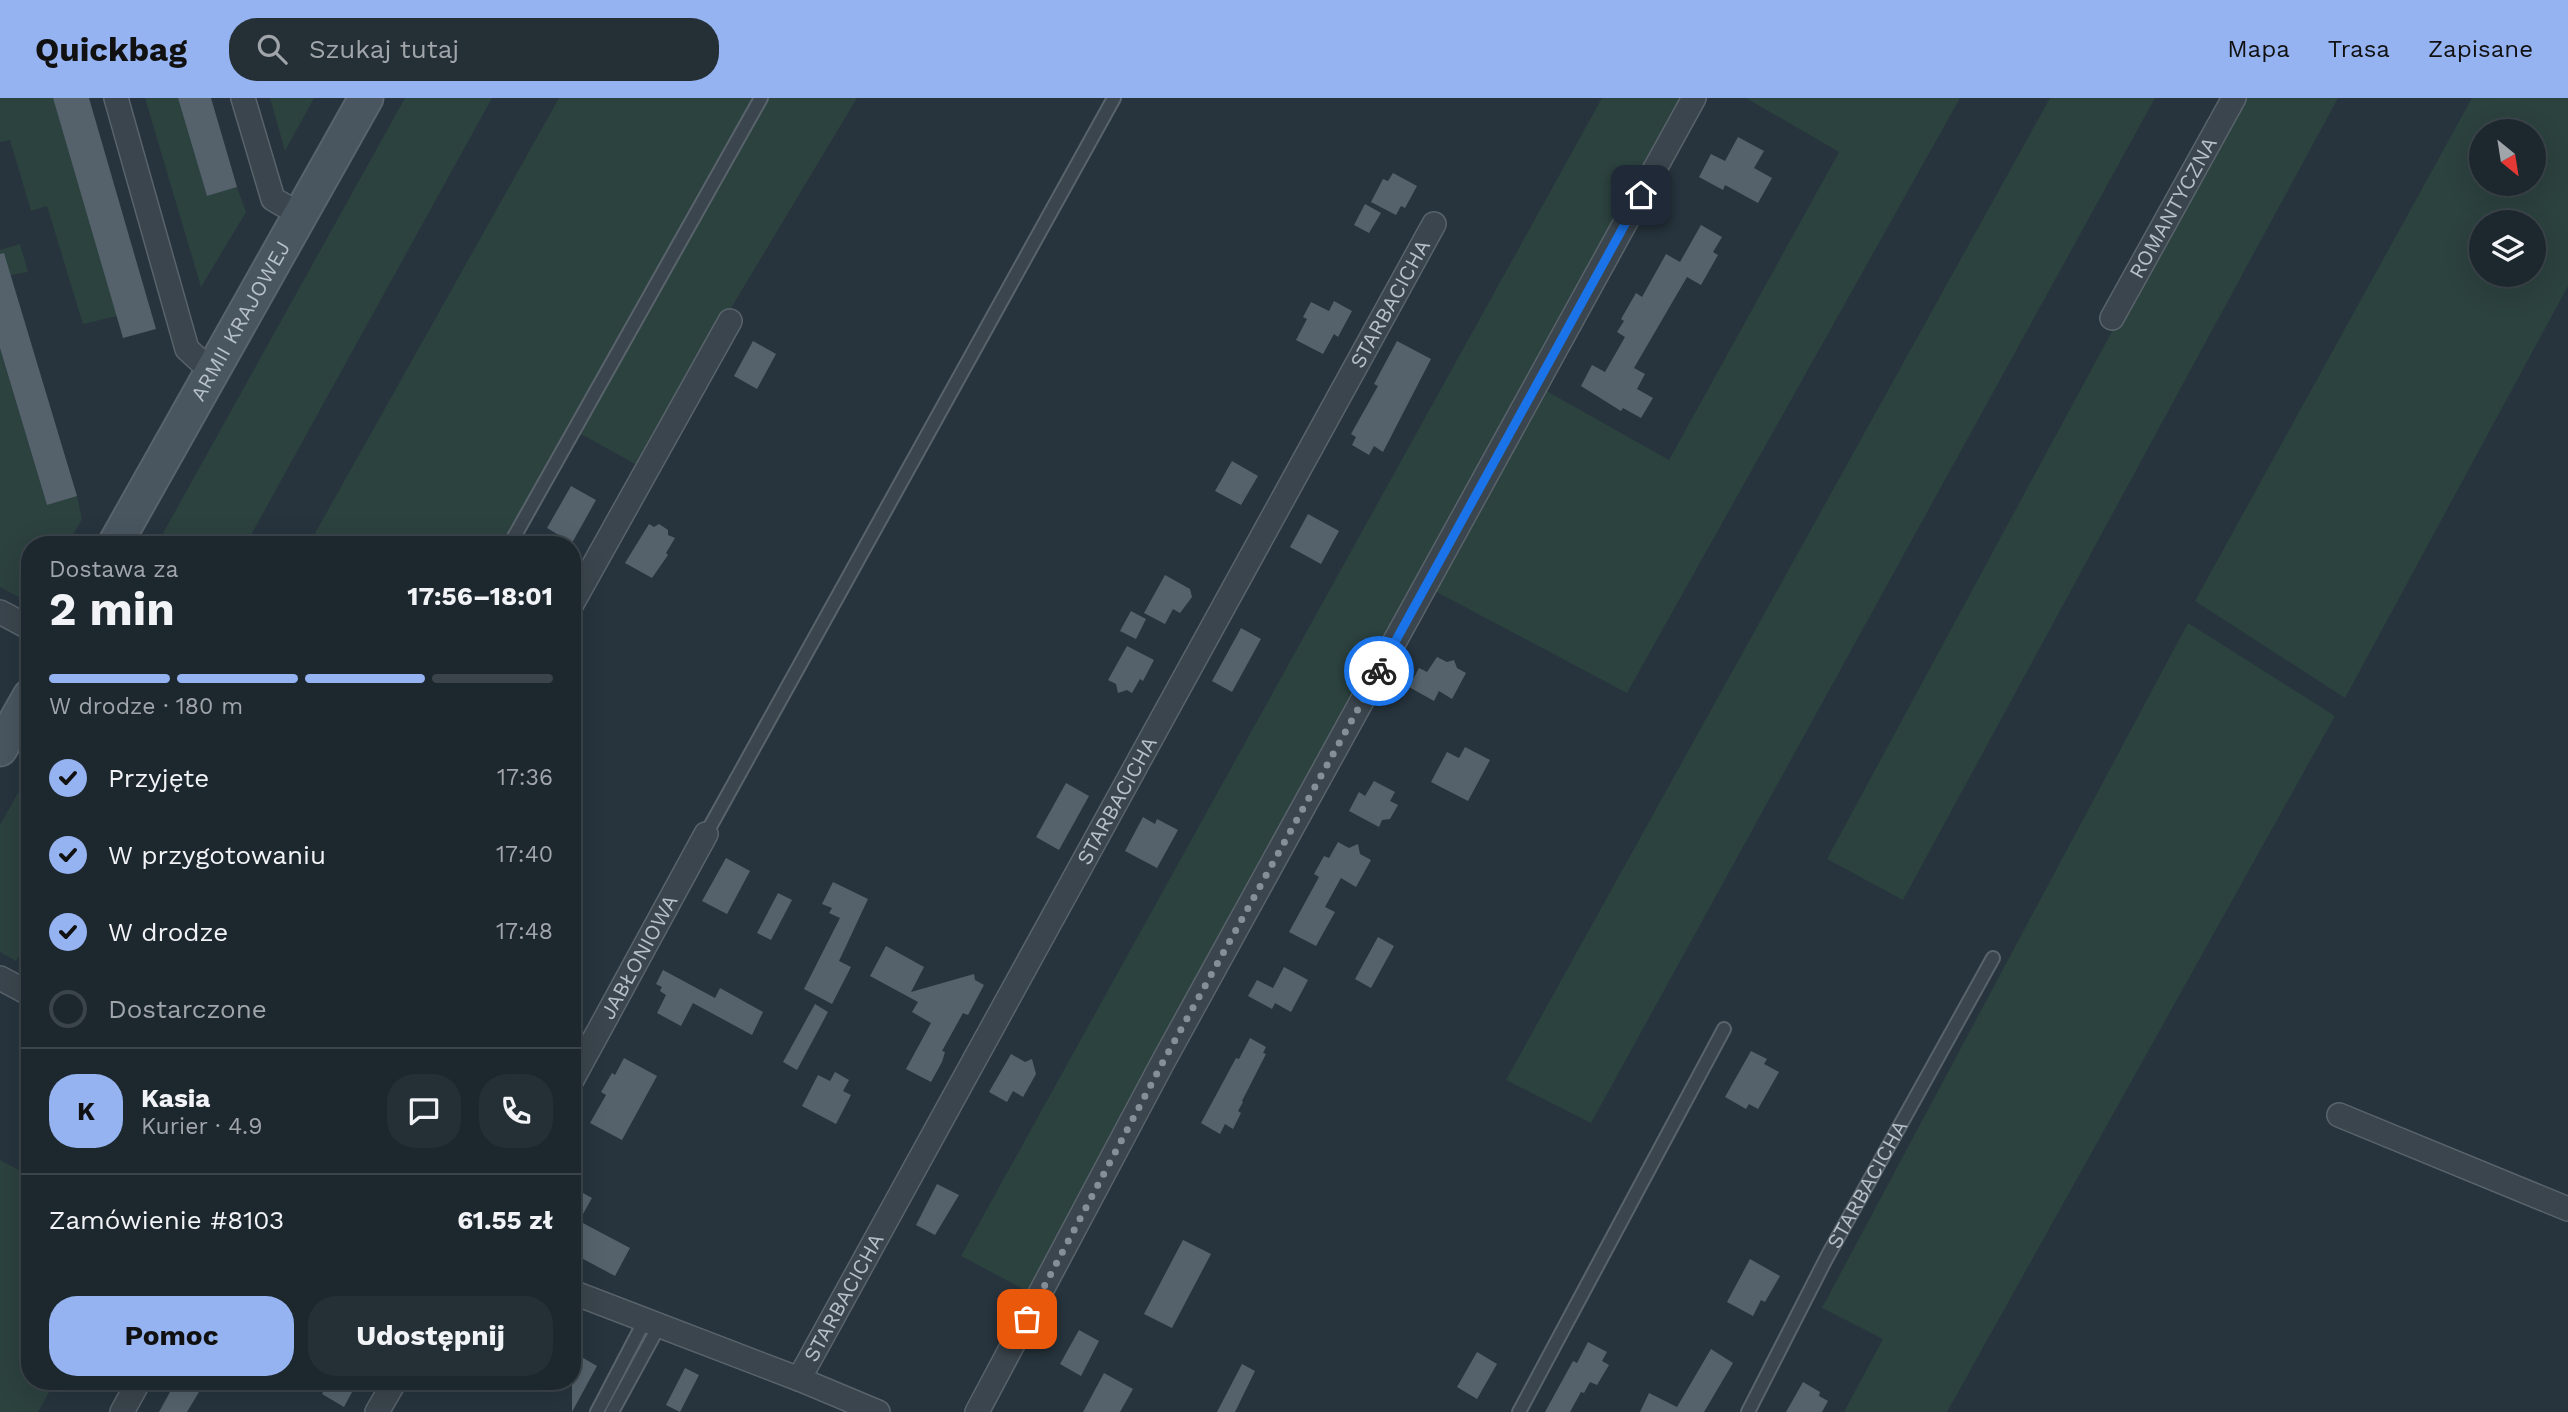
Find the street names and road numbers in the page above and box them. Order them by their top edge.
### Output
street label: ROMANTYCZNA [2123,132,2222,283]
street label: STARBACICHA [1344,235,1435,372]
street label: ARMII KRAJOWEJ [185,236,295,405]
street label: STARBACICHA [1071,732,1162,869]
street label: JABŁONIOWA [595,890,683,1023]
street label: STARBACICHA [1821,1116,1912,1253]
street label: STARBACICHA [798,1229,889,1366]

